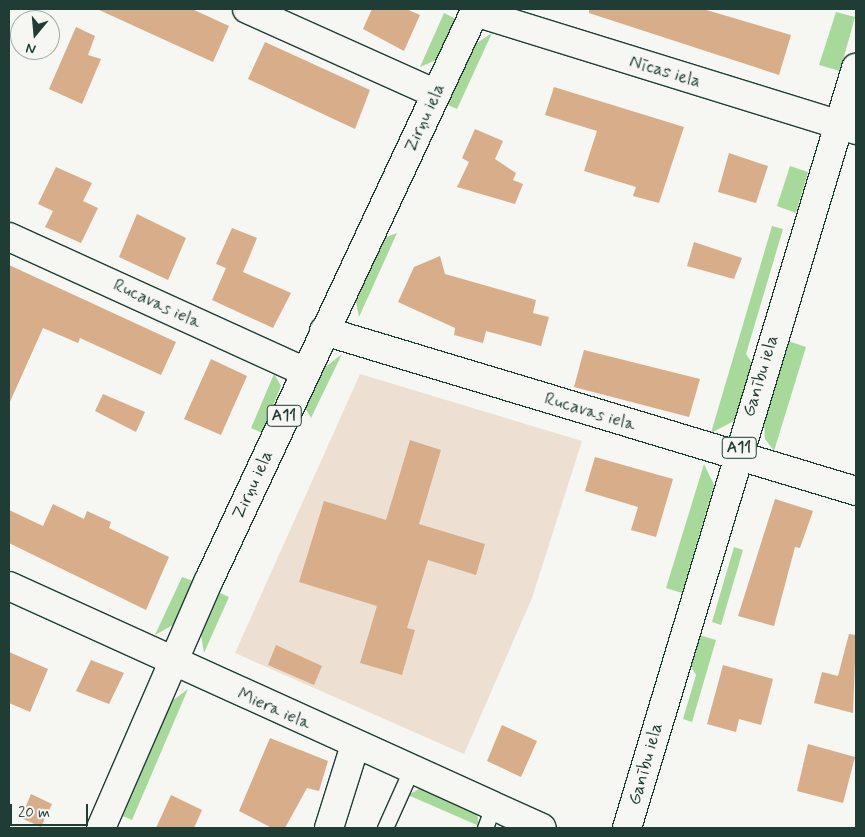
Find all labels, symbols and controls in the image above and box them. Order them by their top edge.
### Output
north arrow [10,10,60,60]
text: N [24,38,38,58]
street label: Nīcas iela [626,51,704,93]
street label: Zirņu iela [399,80,451,156]
street label: Rucavas iela [110,274,204,334]
street label: Ganību iela [738,332,784,420]
street label: Rucavas iela [542,388,638,436]
road number: A11 [266,402,302,430]
road number: A11 [722,434,756,462]
street label: Zirņu iela [227,447,279,523]
street label: Miera iela [234,683,314,735]
street label: Ganību iela [624,720,668,808]
scale bar [12,794,90,826]
text: 20 m [18,803,50,823]

